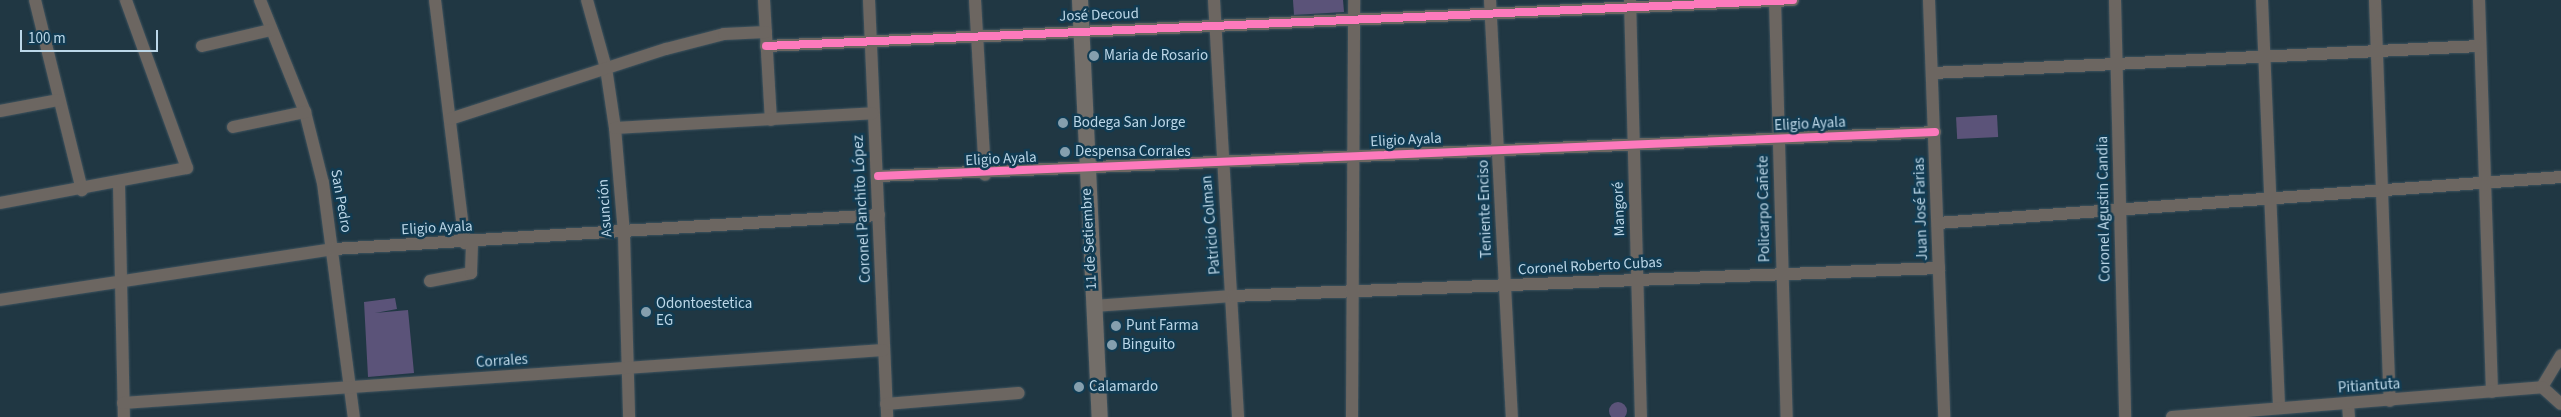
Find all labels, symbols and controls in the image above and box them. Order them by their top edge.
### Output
street label: José Decoud [1059,5,1139,25]
scale bar [22,20,160,52]
text: 100 m [28,28,66,49]
place label: Maria de Rosario [1104,47,1208,65]
marker: Maria de Rosario [1088,50,1100,62]
street label: Eligio Ayala [1774,113,1846,135]
place label: Bodega San Jorge [1073,114,1185,132]
marker: Bodega San Jorge [1057,117,1069,129]
street label: Eligio Ayala [1370,129,1442,151]
street label: Coronel Panchito López [849,135,875,283]
street label: Coronel Agustin Candia [2094,136,2114,282]
place label: Despensa Corrales [1075,143,1191,161]
marker: Despensa Corrales [1059,146,1071,158]
street label: Eligio Ayala [965,148,1037,170]
street label: Policarpo Cañete [1754,156,1774,262]
street label: Juan José Farias [1910,157,1932,261]
street label: Teniente Enciso [1474,160,1496,258]
street label: San Pedro [327,168,355,234]
street label: Patricio Colman [1198,175,1224,275]
street label: Asunción [594,178,616,238]
street label: Mangoré [1609,181,1629,237]
street label: 11 de Setiembre [1077,188,1101,290]
street label: Eligio Ayala [401,217,473,239]
street label: Coronel Roberto Cubas [1517,253,1663,279]
place label: Odontoestetica EG [656,294,752,329]
marker: Odontoestetica EG [640,306,652,318]
place label: Punt Farma [1126,317,1199,335]
marker: Punt Farma [1110,320,1122,332]
place label: Binguito [1122,336,1175,354]
marker: Binguito [1106,339,1118,351]
street label: Corrales [476,350,528,372]
street label: Pitiantuta [2337,375,2401,397]
place label: Calamardo [1089,378,1158,396]
marker: Calamardo [1073,381,1085,393]

